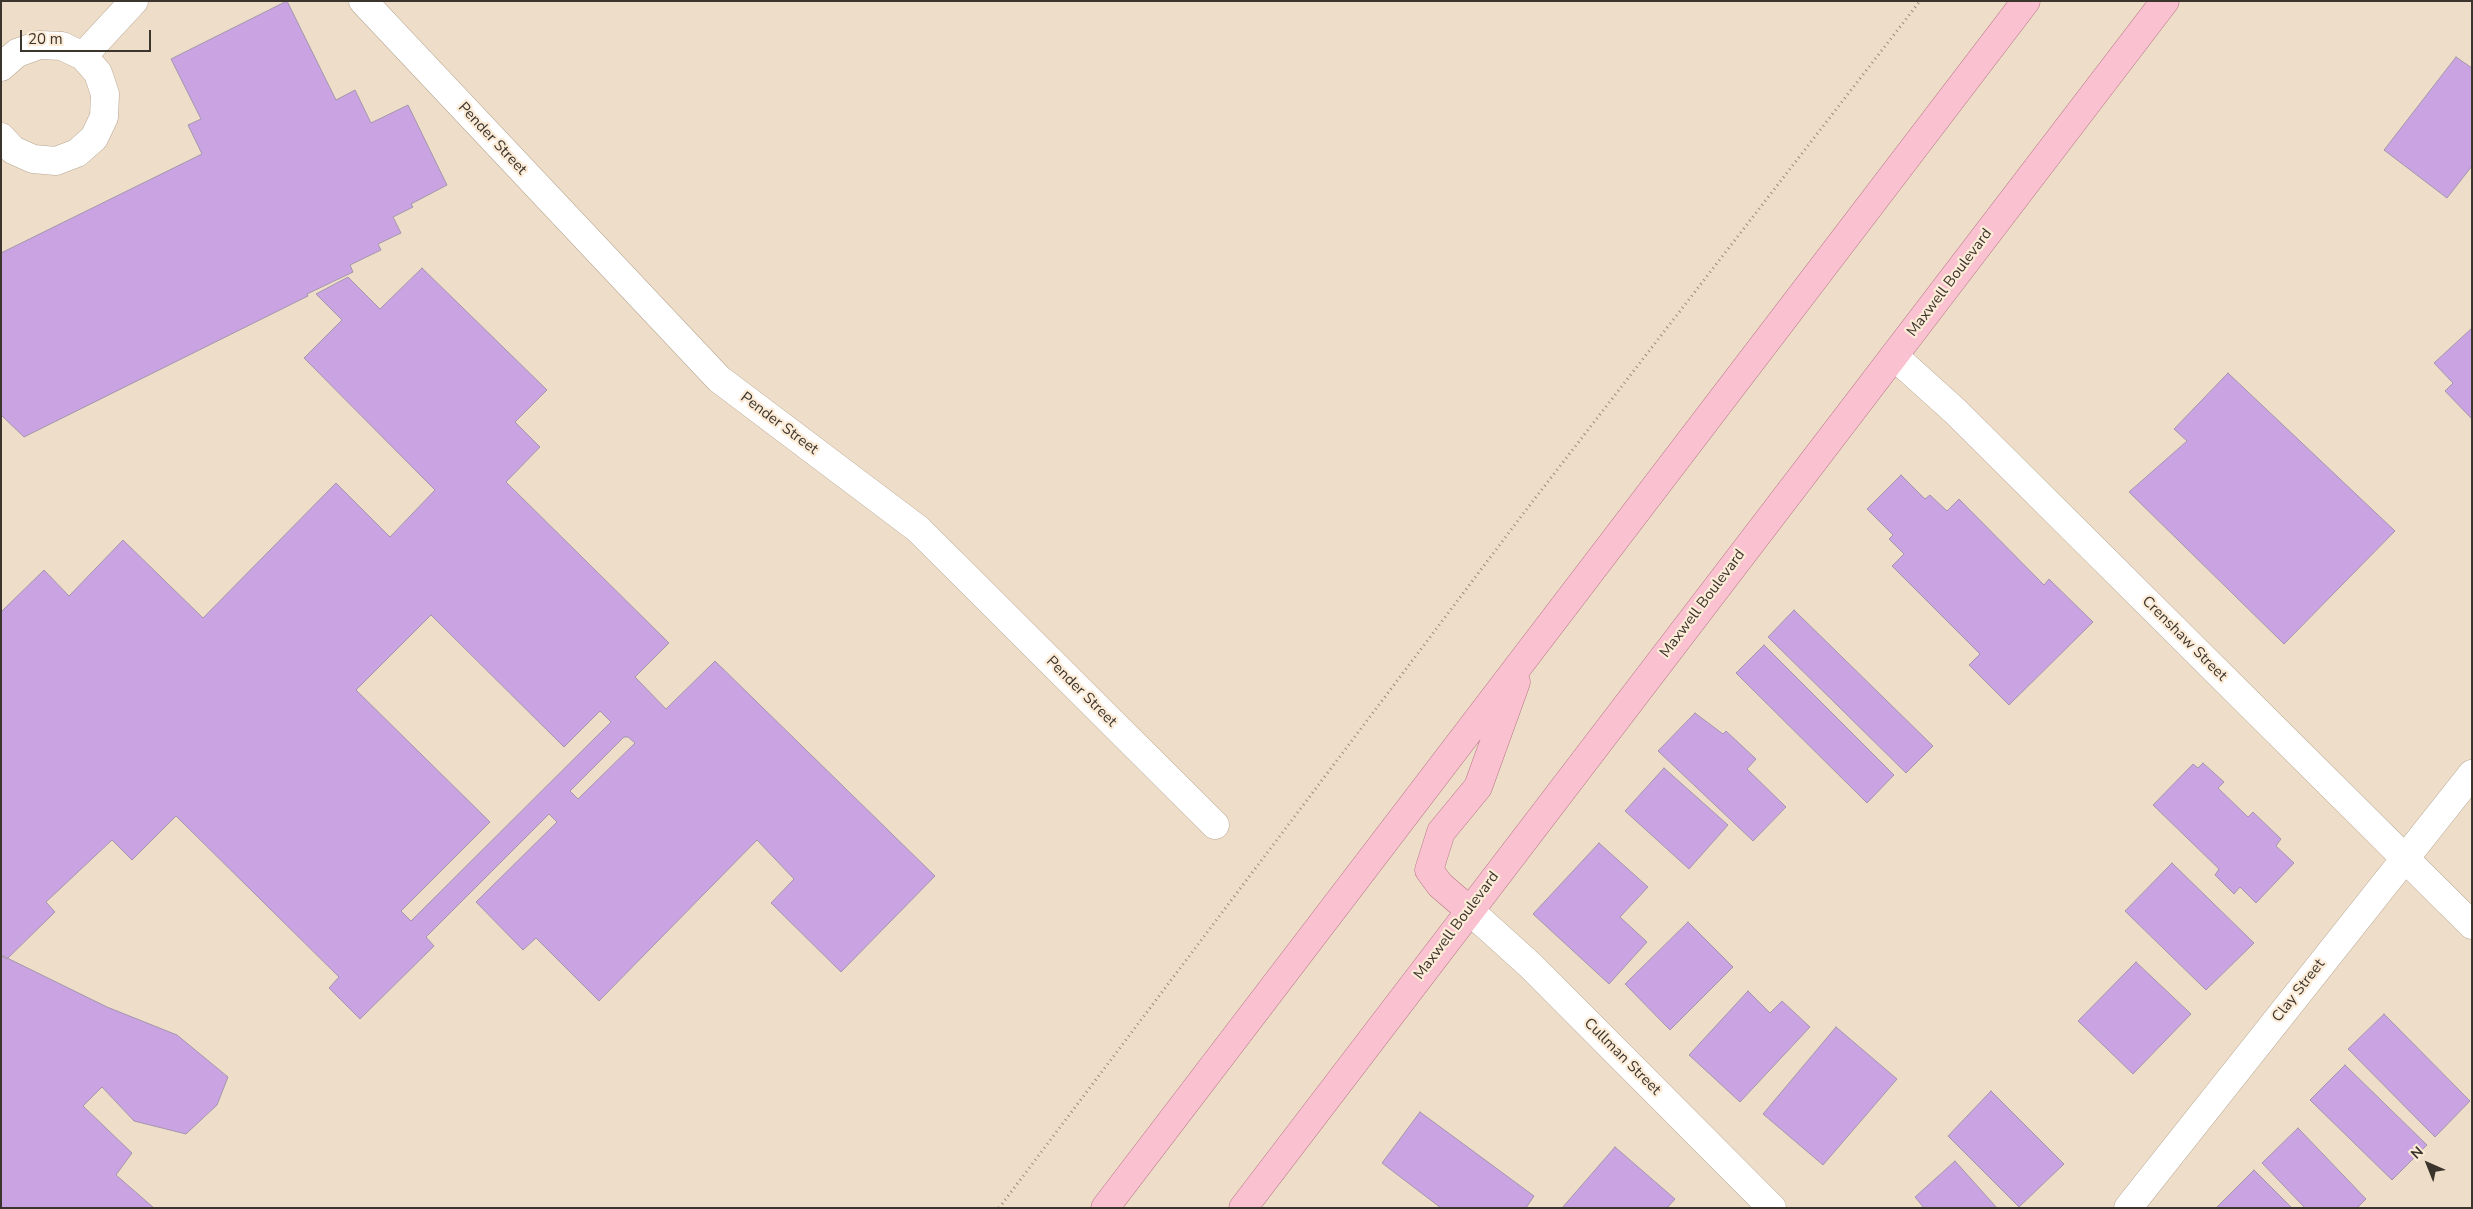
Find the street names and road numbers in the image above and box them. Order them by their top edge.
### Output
street label: Pender Street [454,99,530,179]
street label: Maxwell Boulevard [1904,226,1996,340]
street label: Pender Street [737,389,821,459]
street label: Maxwell Boulevard [1657,547,1749,661]
street label: Crenshaw Street [2138,593,2230,685]
street label: Pender Street [1042,653,1120,731]
street label: Maxwell Boulevard [1411,869,1503,983]
street label: Clay Street [2269,956,2329,1026]
street label: Cullman Street [1580,1015,1664,1099]

